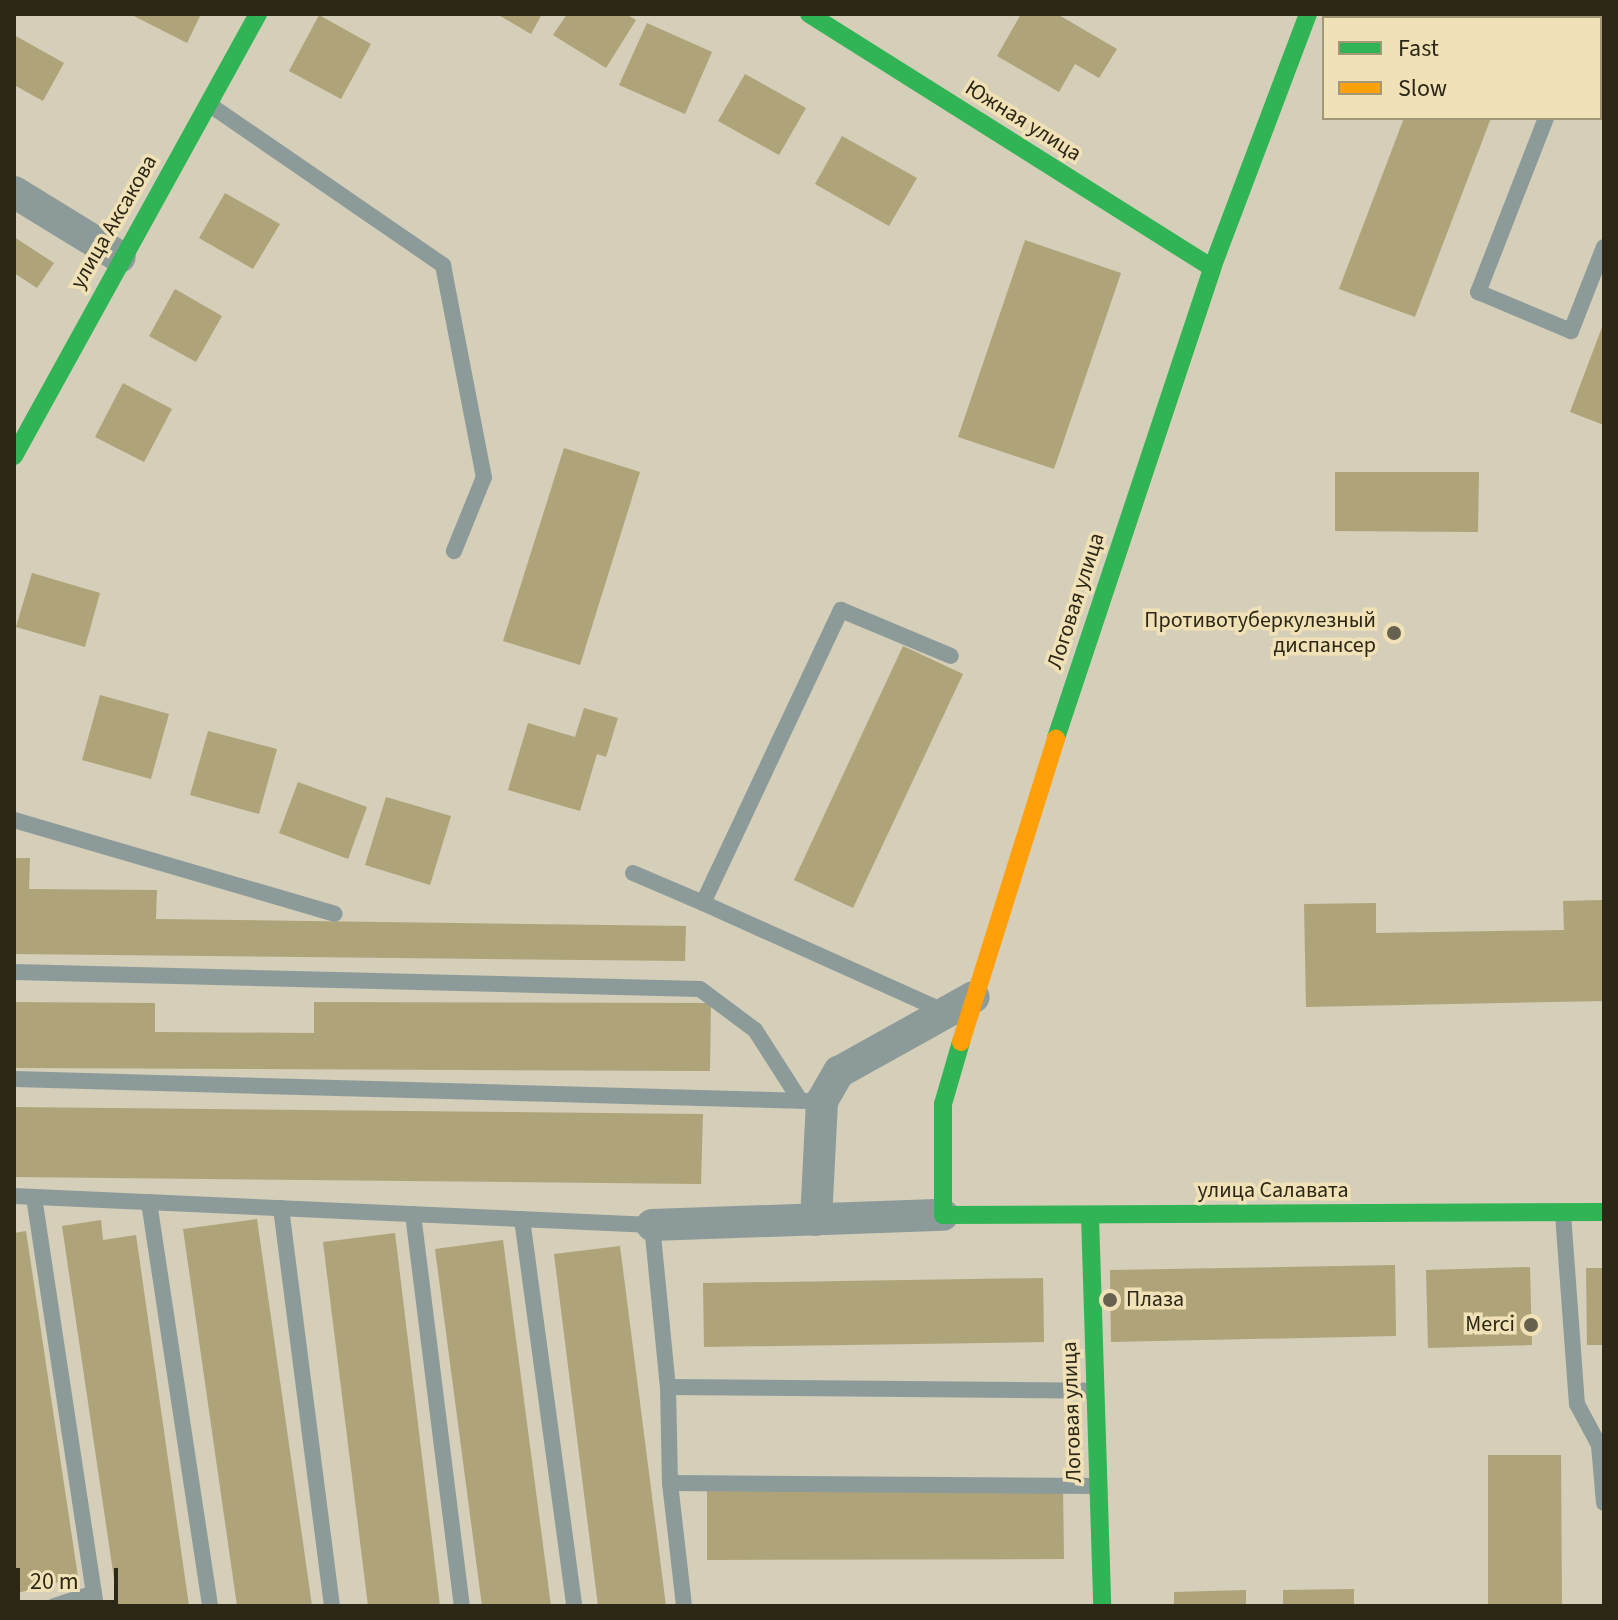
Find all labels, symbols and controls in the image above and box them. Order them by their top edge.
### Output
legend [1322,16,1602,120]
text: Fast [1398,31,1439,66]
text: Slow [1398,71,1447,106]
street label: Южная улица [960,75,1086,167]
street label: улица Аксакова [65,150,163,294]
street label: Логовая улица [1042,530,1110,672]
place label: Противотуберкулезный диспансер [1144,607,1376,658]
marker: Противотуберкулезный диспансер [1383,622,1405,644]
street label: улица Салавата [1197,1178,1349,1204]
place label: Плаза [1126,1287,1184,1313]
marker: Плаза [1101,1291,1119,1309]
place label: Merci [1465,1312,1515,1338]
marker: Merci [1522,1316,1540,1334]
street label: Логовая улица [1056,1341,1088,1483]
scale bar [20,1552,122,1602]
text: 20 m [30,1564,79,1599]

